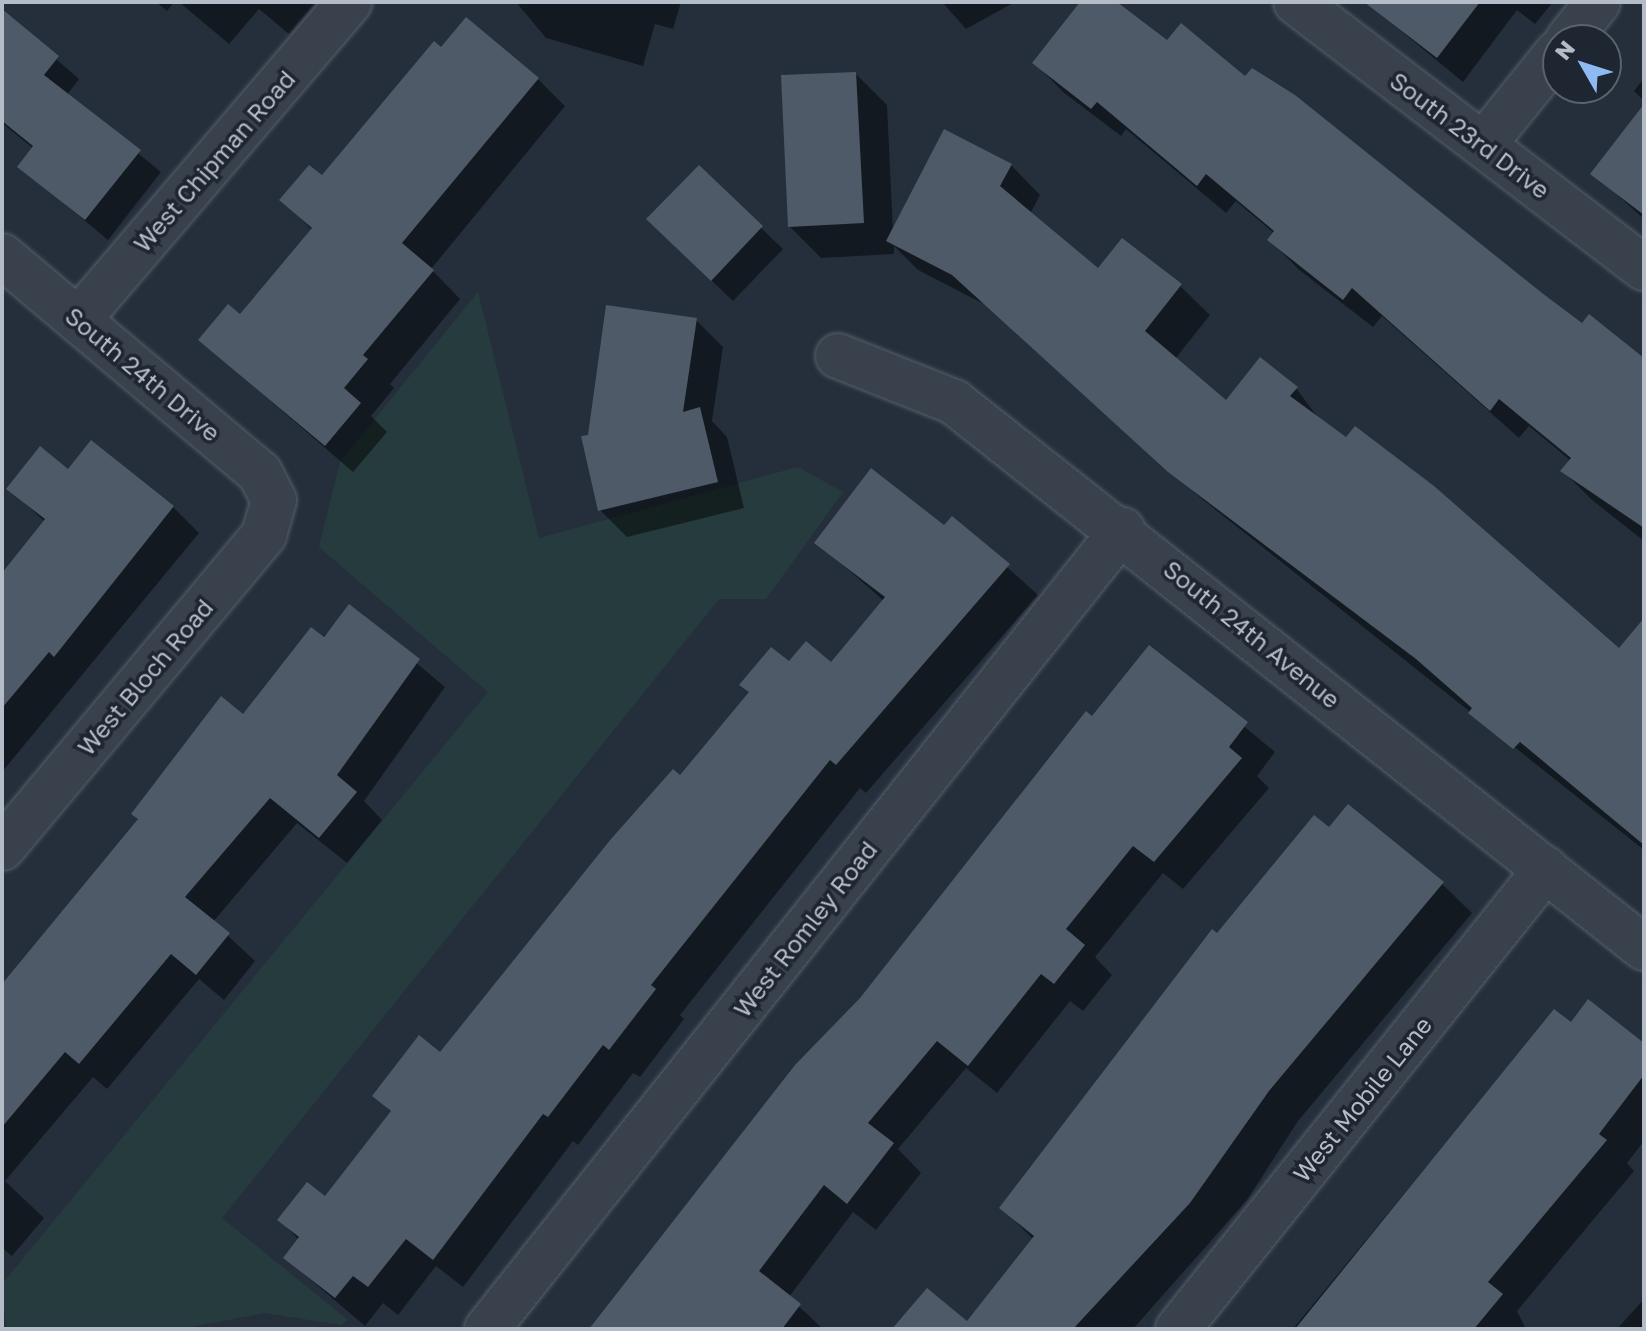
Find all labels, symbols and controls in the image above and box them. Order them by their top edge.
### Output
north arrow [1542,24,1622,104]
text: N [1549,35,1580,65]
street label: West Chipman Road [127,64,301,258]
street label: South 23rd Drive [1385,66,1555,204]
street label: South 24th Drive [60,301,226,447]
street label: South 24th Avenue [1158,554,1346,714]
street label: West Bloch Road [71,593,219,761]
street label: West Romley Road [727,835,883,1023]
street label: West Mobile Lane [1287,1011,1437,1187]

